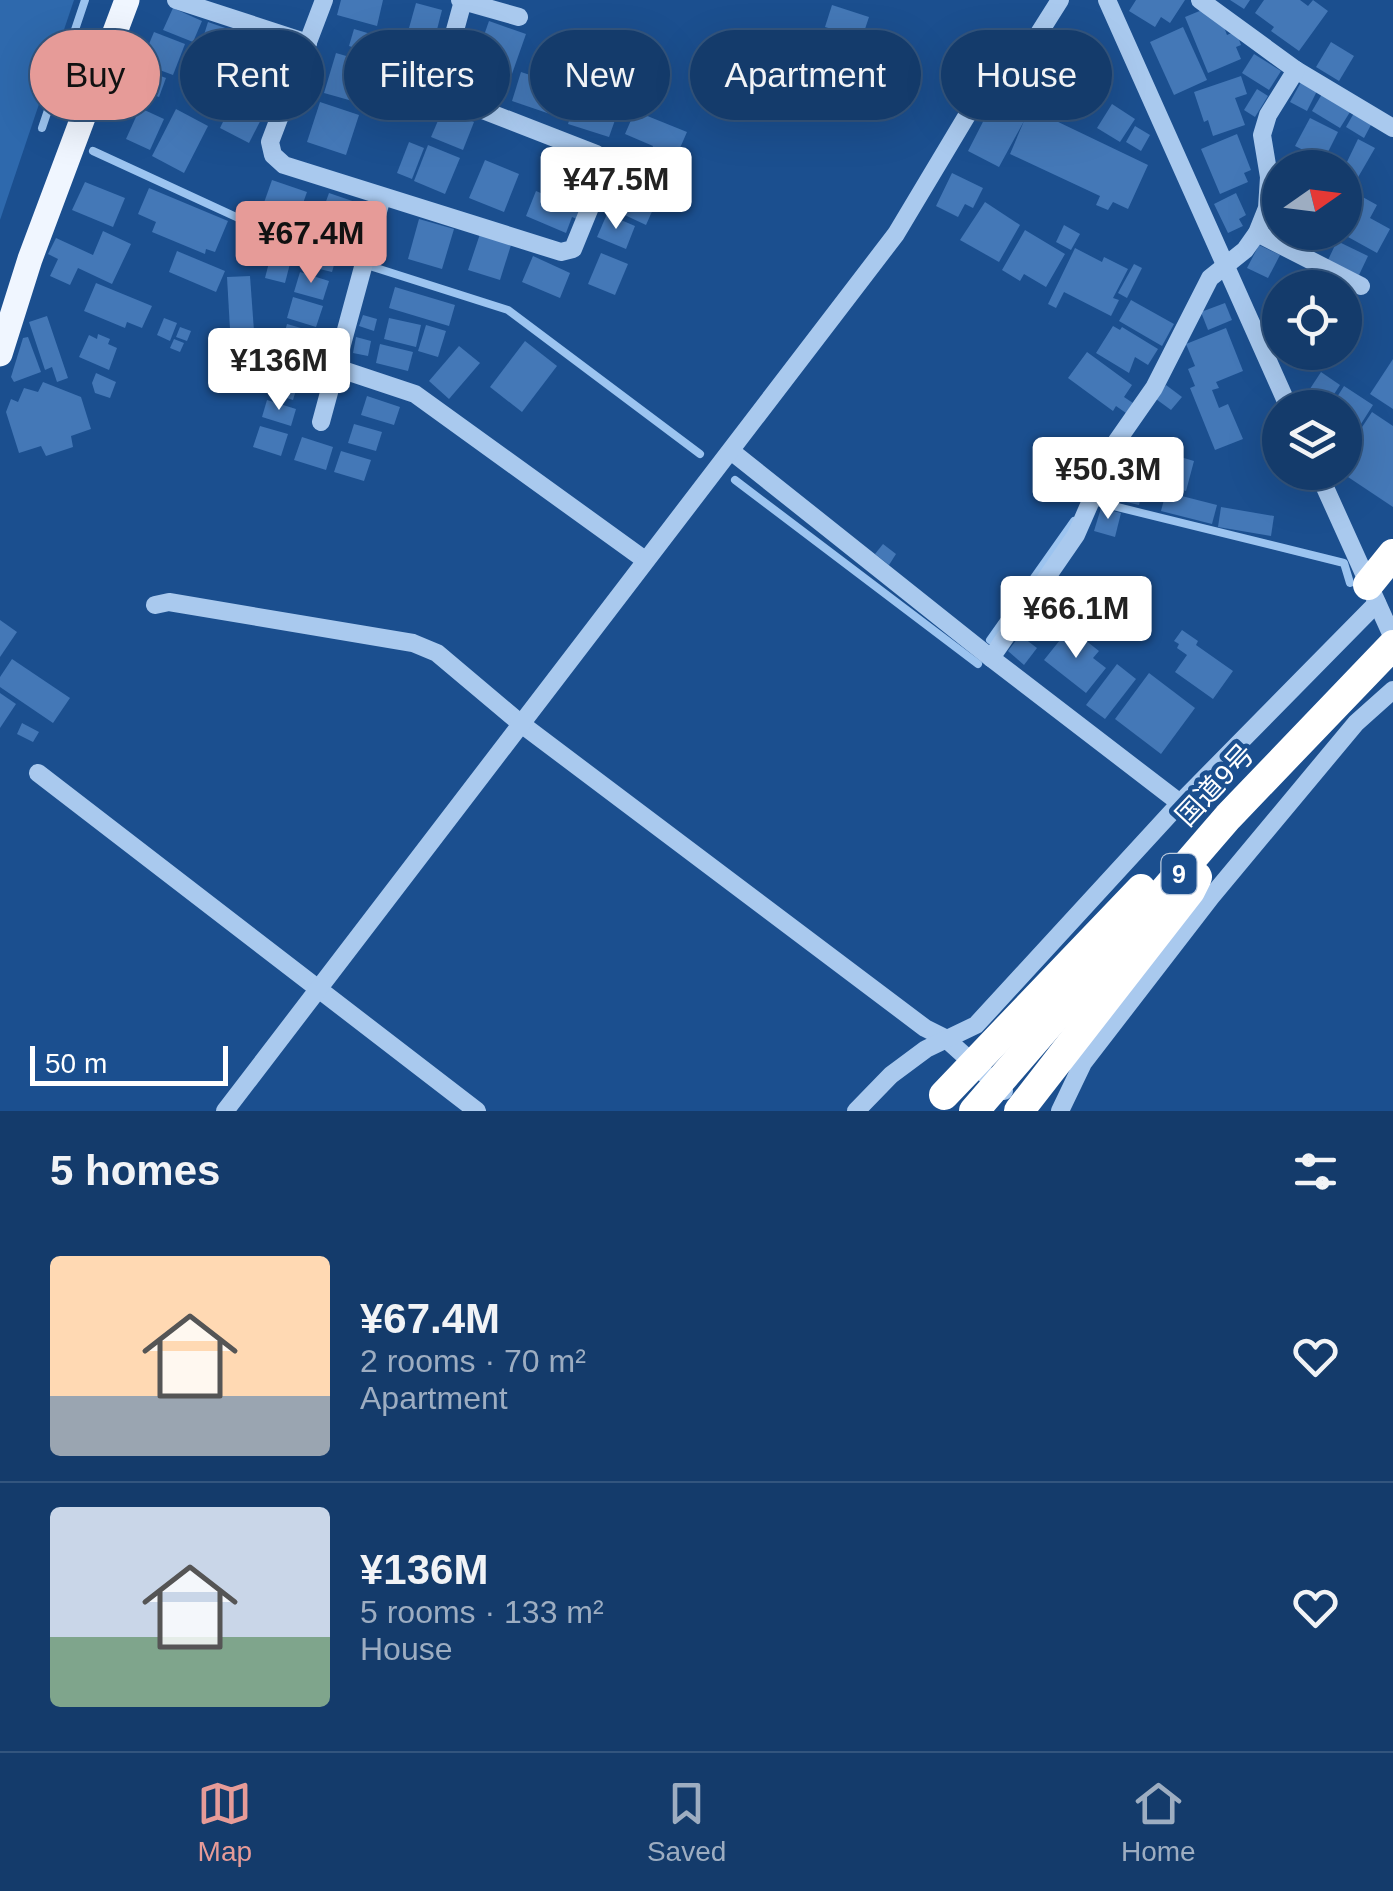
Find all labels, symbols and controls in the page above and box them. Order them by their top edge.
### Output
chip: Buy [30,30,160,120]
chip: Rent [180,30,324,120]
chip: Filters [344,30,510,120]
chip: New [530,30,670,120]
chip: Apartment [690,30,921,120]
chip: House [941,30,1112,120]
pin: ¥47.5M [535,147,697,232]
north arrow [1262,150,1362,250]
map controls [1262,150,1362,490]
text: ¥47.5M [563,161,669,197]
pin: ¥67.4M [230,201,392,286]
text: ¥67.4M [258,215,364,251]
button: locate [1262,270,1362,370]
pin: ¥136M [209,328,349,413]
text: ¥136M [230,342,328,378]
button: layers [1262,390,1362,490]
pin: ¥50.3M [1027,437,1189,522]
text: ¥50.3M [1055,451,1161,487]
pin: ¥66.1M [995,576,1157,661]
text: ¥66.1M [1023,590,1129,626]
street label: 国道9号 [1170,738,1260,832]
road number: 9 [1162,854,1196,894]
scale bar [30,1041,228,1086]
text: 50 m [45,1048,107,1079]
icon: filters [1288,1144,1343,1199]
text: 5 homes [50,1147,220,1194]
text: ¥67.4M [360,1295,500,1342]
icon: home [130,1296,250,1416]
icon: heart [1288,1329,1343,1384]
text: 2 rooms · 70 m² [360,1343,586,1379]
text: Apartment [360,1380,508,1416]
text: ¥136M [360,1546,488,1593]
icon: home [130,1547,250,1667]
icon: heart [1288,1580,1343,1635]
text: 5 rooms · 133 m² [360,1594,604,1630]
text: House [360,1631,453,1667]
tab: Map [197,1776,252,1868]
tab: Saved [647,1776,726,1868]
tab: Home [1121,1776,1196,1868]

